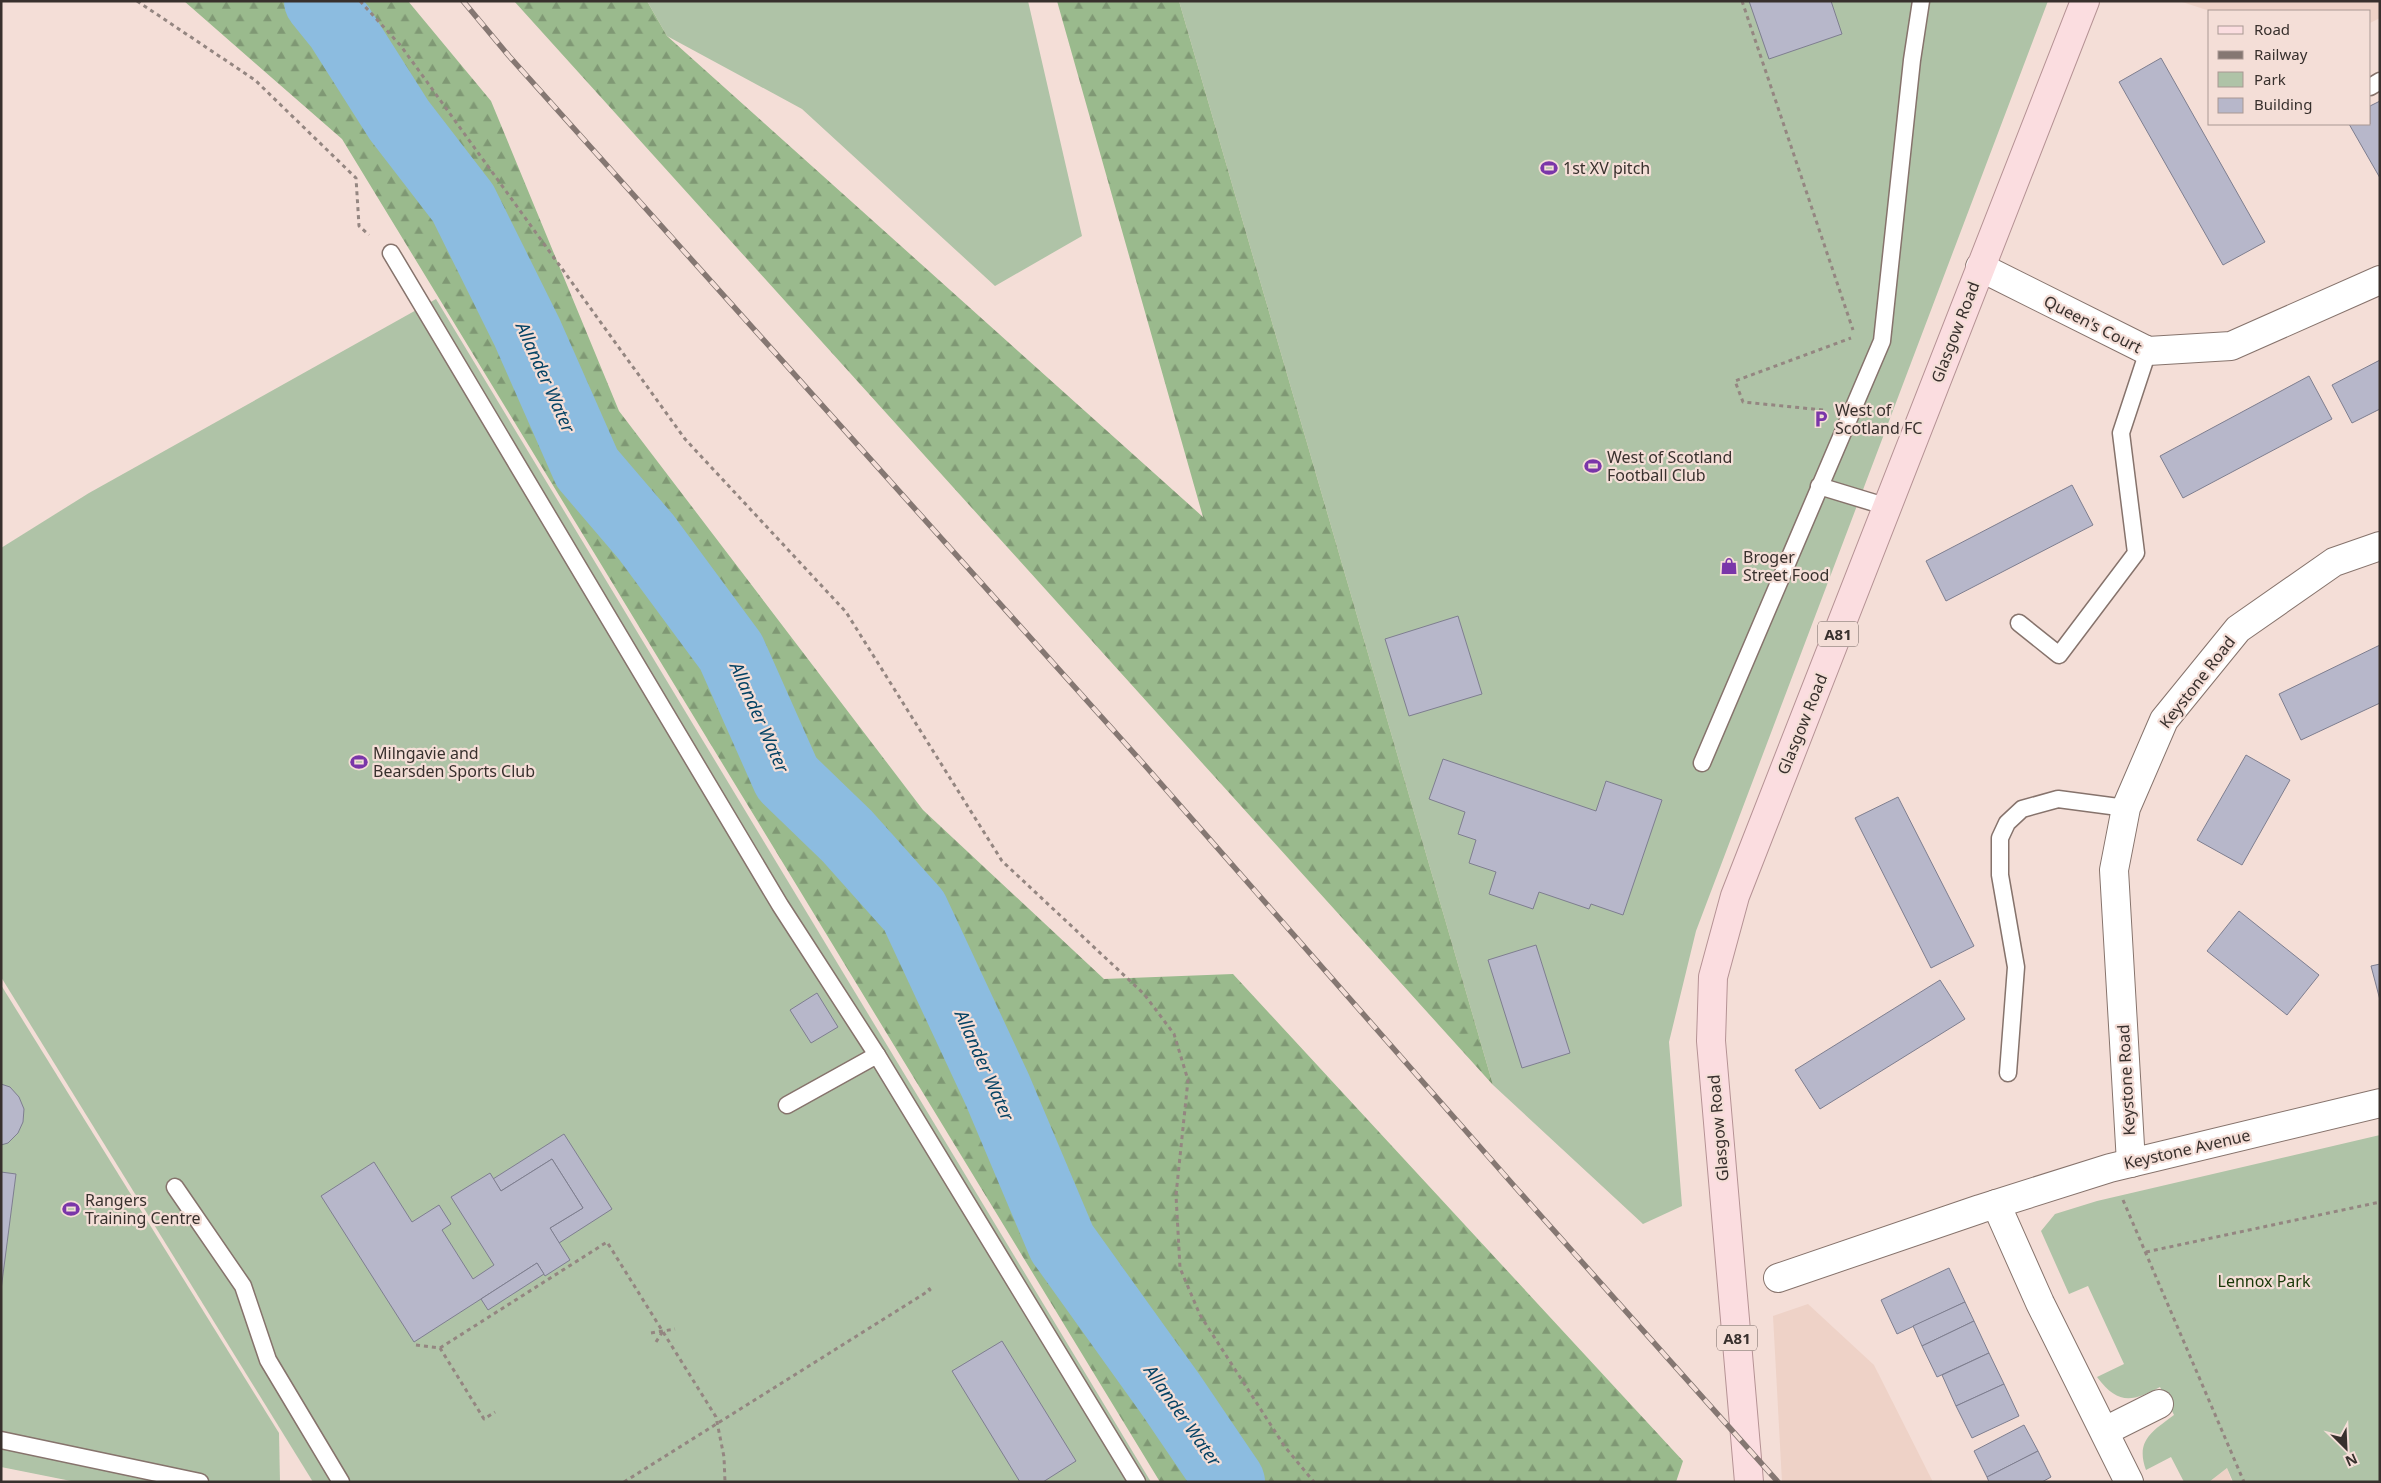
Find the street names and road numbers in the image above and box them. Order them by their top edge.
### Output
street label: Glasgow Road [1926,278,1984,386]
street label: Queen's Court [2040,290,2146,358]
road number: A81 [1818,622,1858,646]
street label: Keystone Road [2154,631,2240,733]
street label: Glasgow Road [1772,670,1832,778]
street label: Keystone Road [2112,1024,2140,1136]
street label: Glasgow Road [1702,1074,1734,1182]
street label: Keystone Avenue [2122,1124,2252,1174]
road number: A81 [1717,1326,1757,1350]

